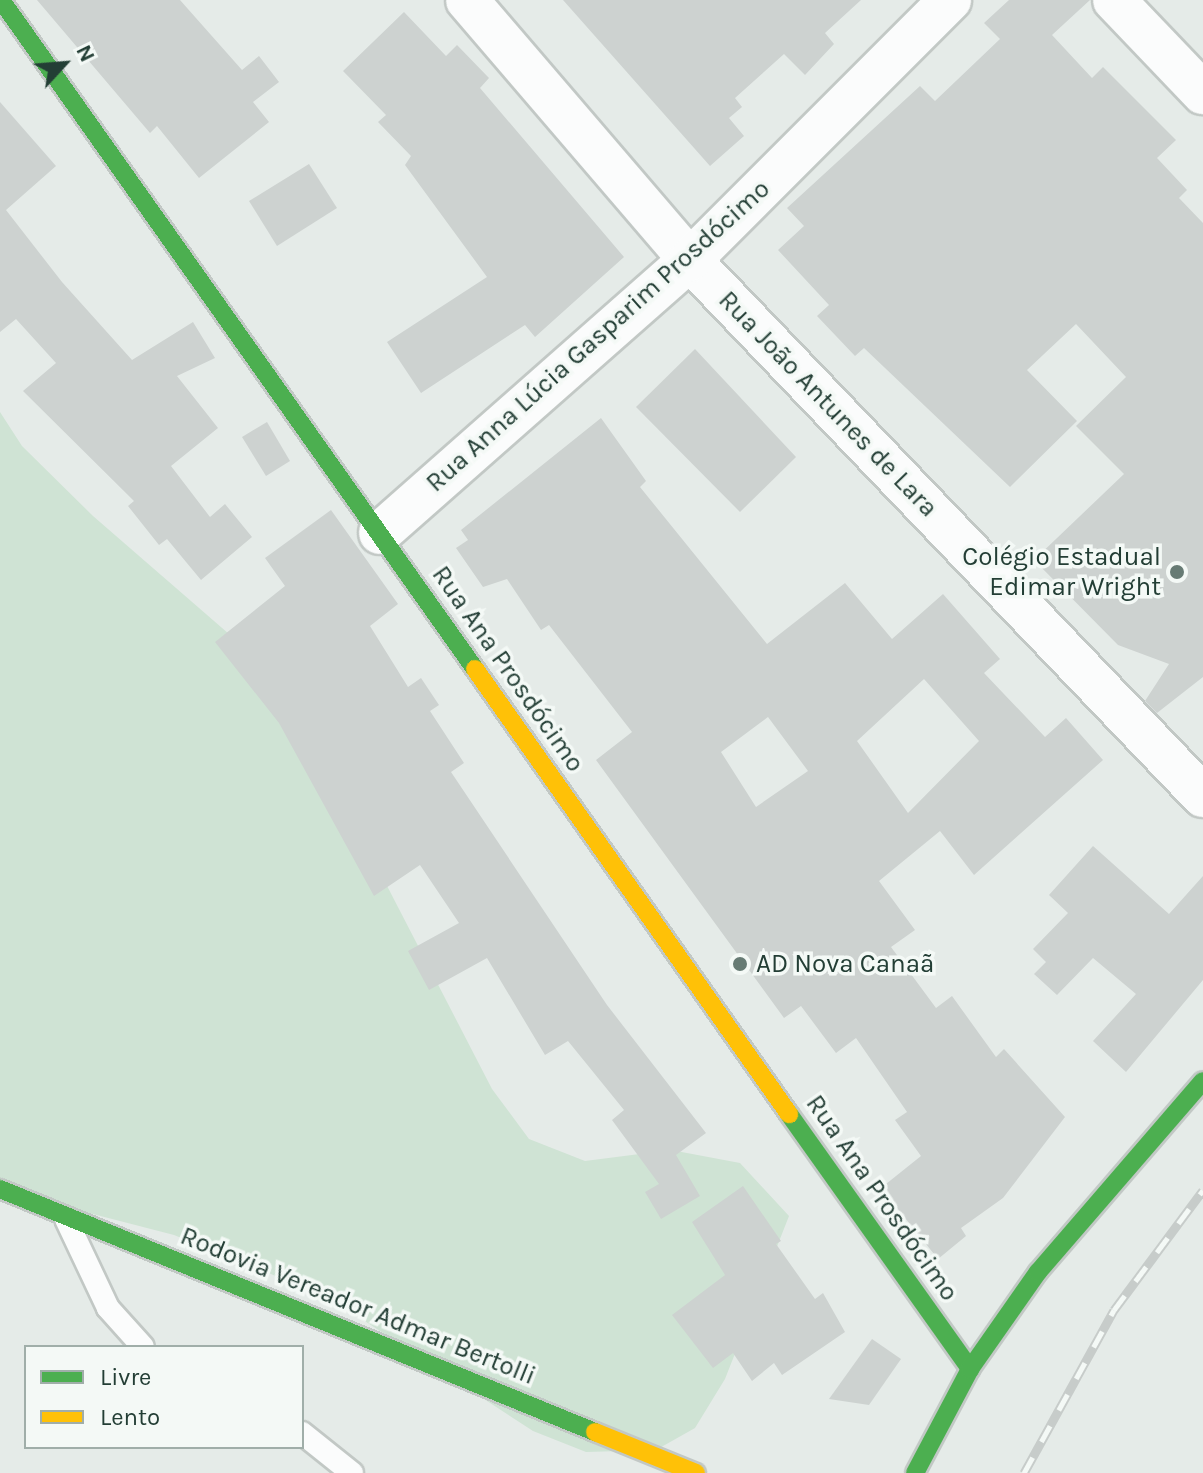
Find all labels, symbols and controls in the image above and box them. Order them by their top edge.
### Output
north arrow [24,24,104,104]
text: N [70,41,101,66]
street label: Rua Anna Lúcia Gasparim Prosdócimo [420,173,776,499]
street label: Rua João Antunes de Lara [712,285,944,523]
place label: Colégio Estadual Edimar Wright [962,541,1161,602]
street label: Rua Ana Prosdócimo [425,560,591,778]
marker: Colégio Estadual Edimar Wright [1168,563,1186,581]
place label: AD Nova Canaã [756,948,934,980]
marker: AD Nova Canaã [731,955,749,973]
street label: Rua Ana Prosdócimo [799,1089,965,1307]
street label: Rodovia Vereador Admar Bertolli [176,1220,540,1392]
legend [24,1345,304,1449]
text: Livre [100,1363,151,1391]
text: Lento [100,1403,160,1431]

